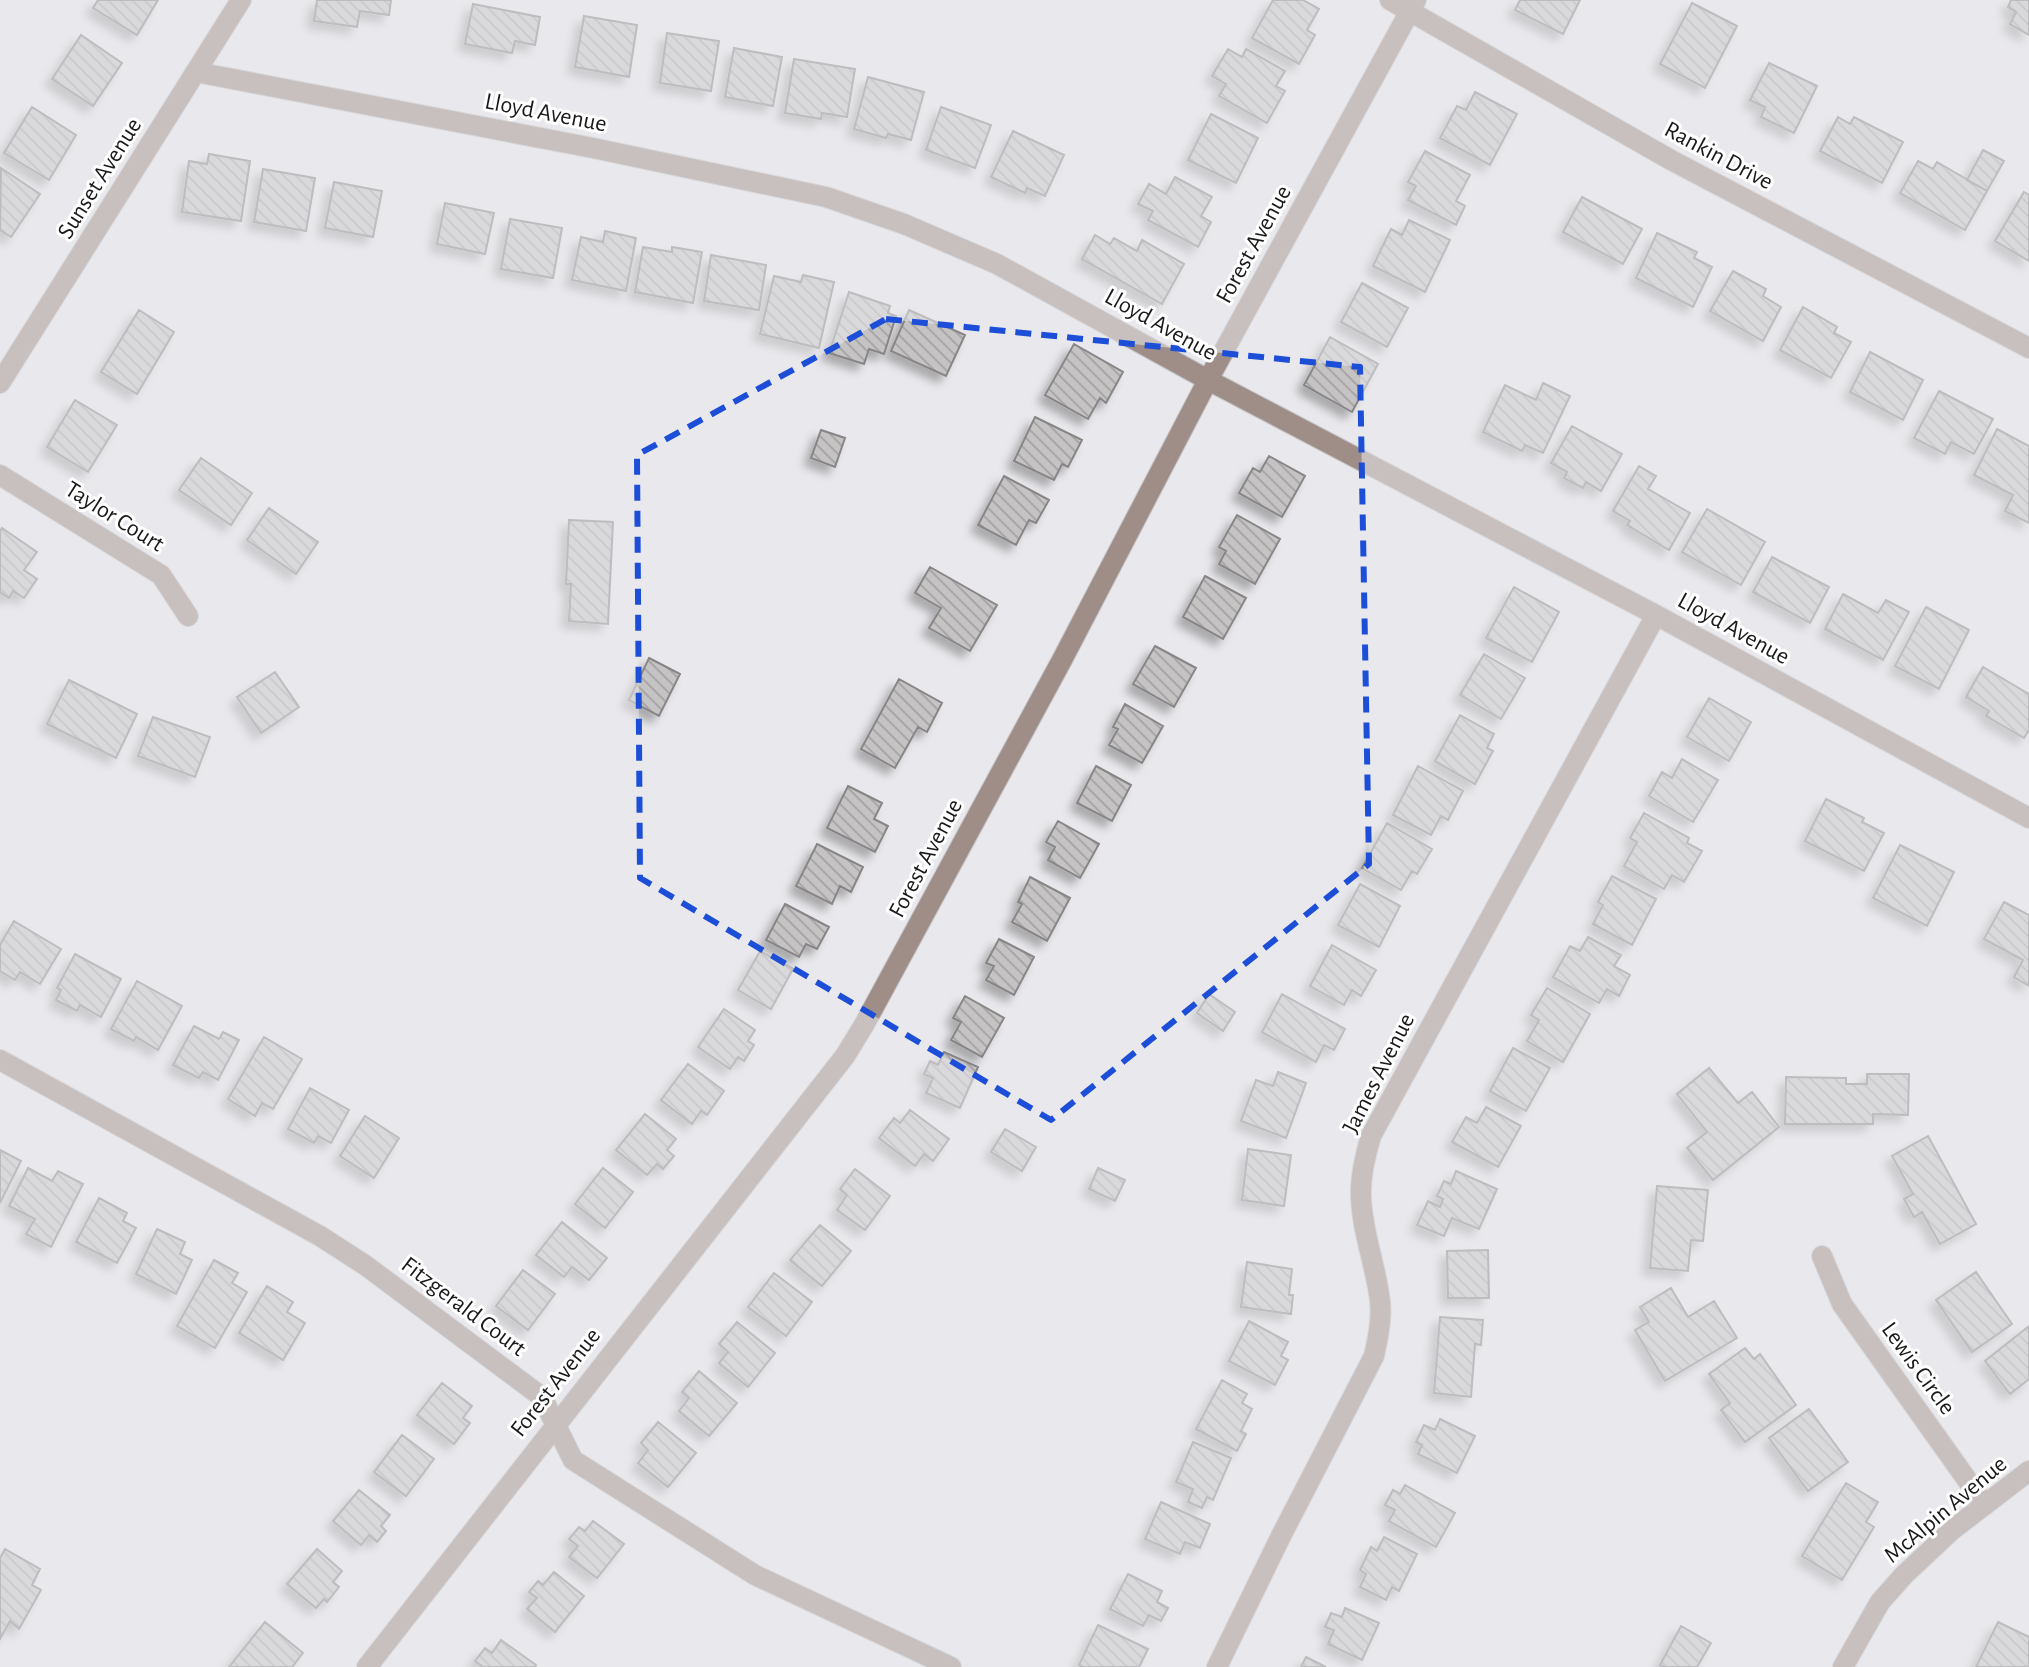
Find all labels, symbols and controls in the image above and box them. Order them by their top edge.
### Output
street label: Lloyd Avenue [483,89,609,137]
street label: Sunset Avenue [53,114,146,243]
street label: Rankin Drive [1660,117,1777,194]
street label: Forest Avenue [1212,182,1296,307]
street label: Lloyd Avenue [1101,284,1220,365]
street label: Taylor Court [61,477,168,557]
street label: Lloyd Avenue [1674,588,1793,669]
street label: Forest Avenue [885,795,967,922]
street label: James Avenue [1338,1010,1419,1137]
street label: Fitzgerald Court [397,1252,530,1361]
street label: Lewis Circle [1877,1318,1960,1419]
street label: Forest Avenue [506,1324,605,1441]
street label: McAlpin Avenue [1880,1452,2012,1568]

